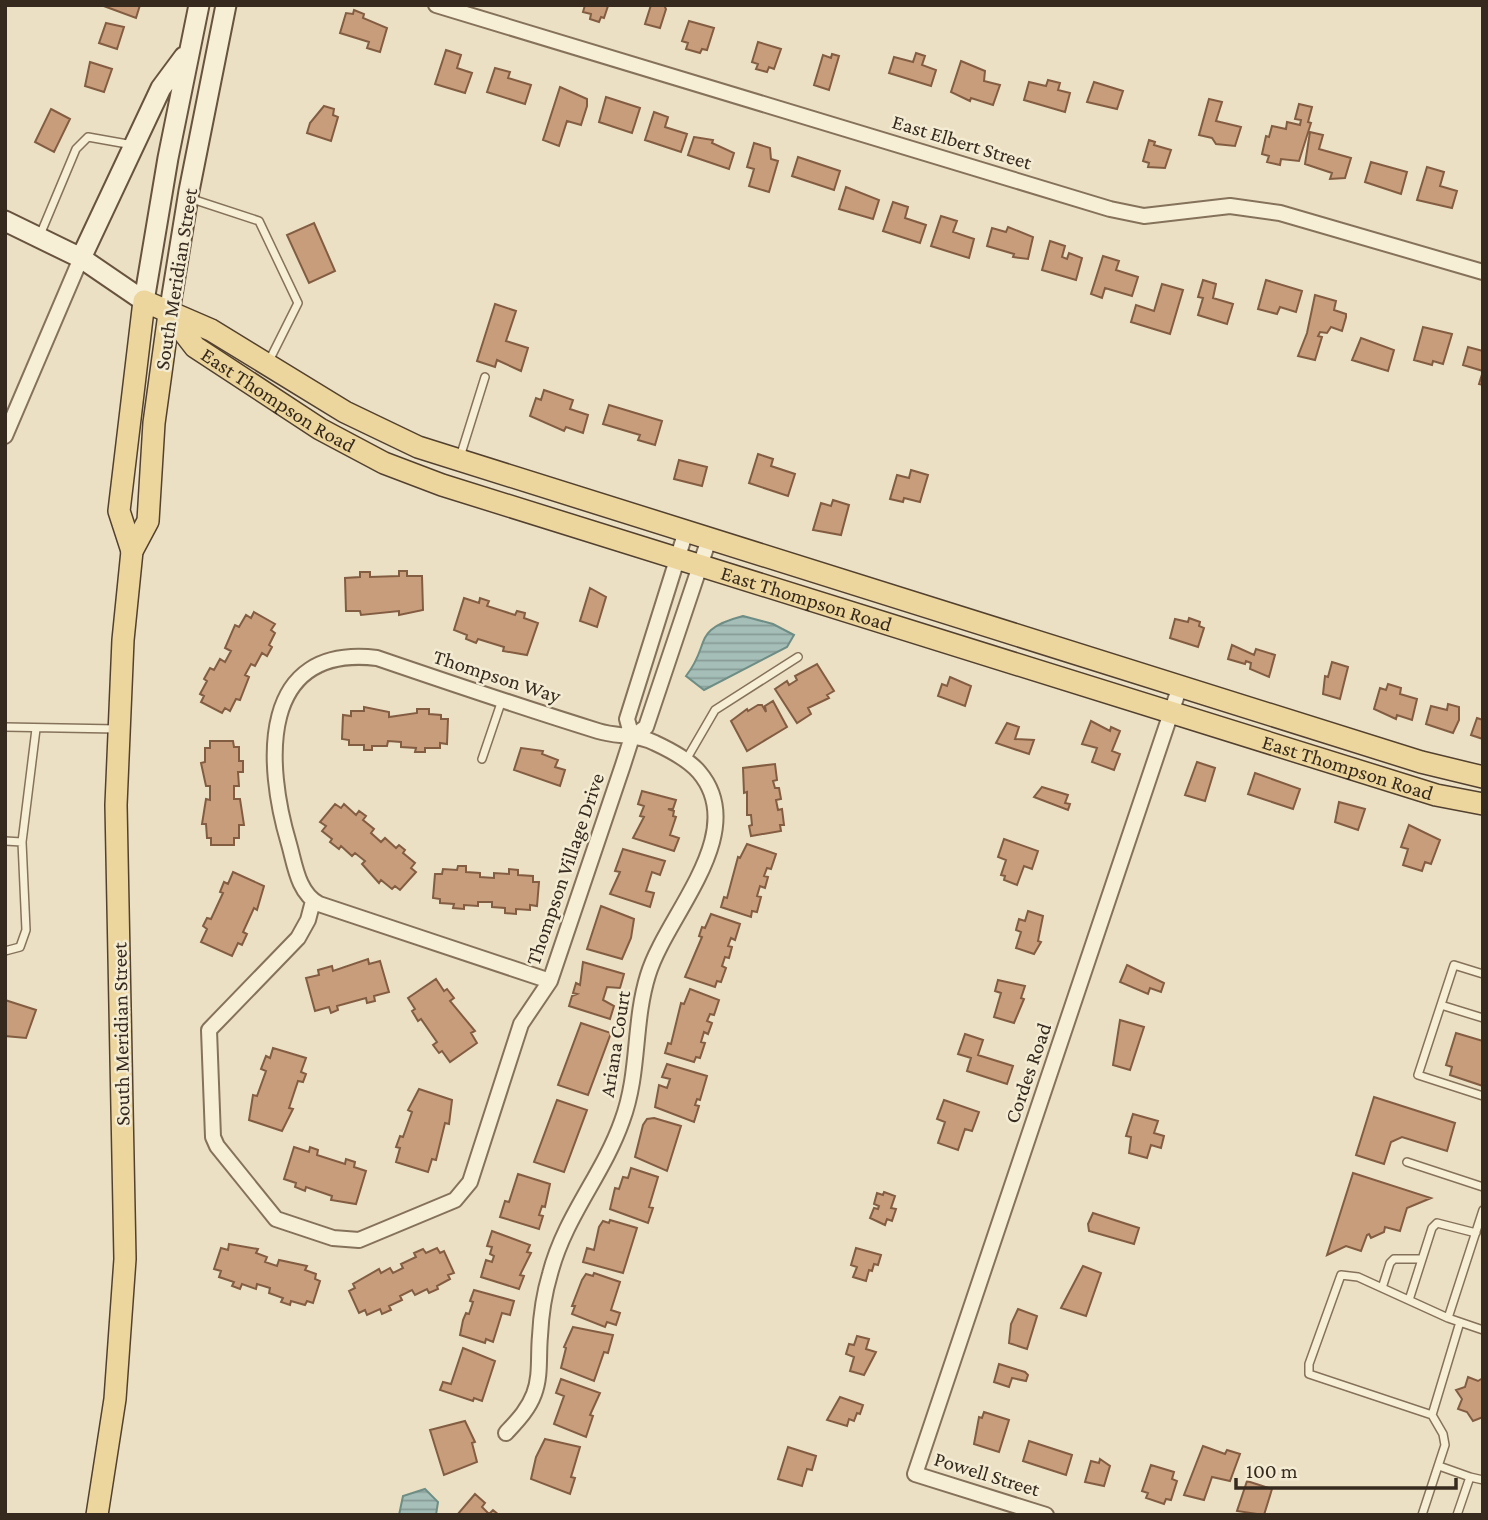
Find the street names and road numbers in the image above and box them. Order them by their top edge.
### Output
street label: East Elbert Street [889,109,1036,175]
street label: South Meridian Street [150,185,202,372]
street label: East Thompson Road [197,342,359,458]
street label: East Thompson Road [718,561,895,637]
street label: Thompson Way [430,644,564,708]
street label: East Thompson Road [1259,730,1436,805]
street label: Thompson Village Drive [521,770,609,968]
street label: South Meridian Street [107,941,135,1126]
street label: Ariana Court [595,988,635,1099]
street label: Cordes Road [1000,1020,1056,1126]
street label: Powell Street [931,1447,1044,1502]

